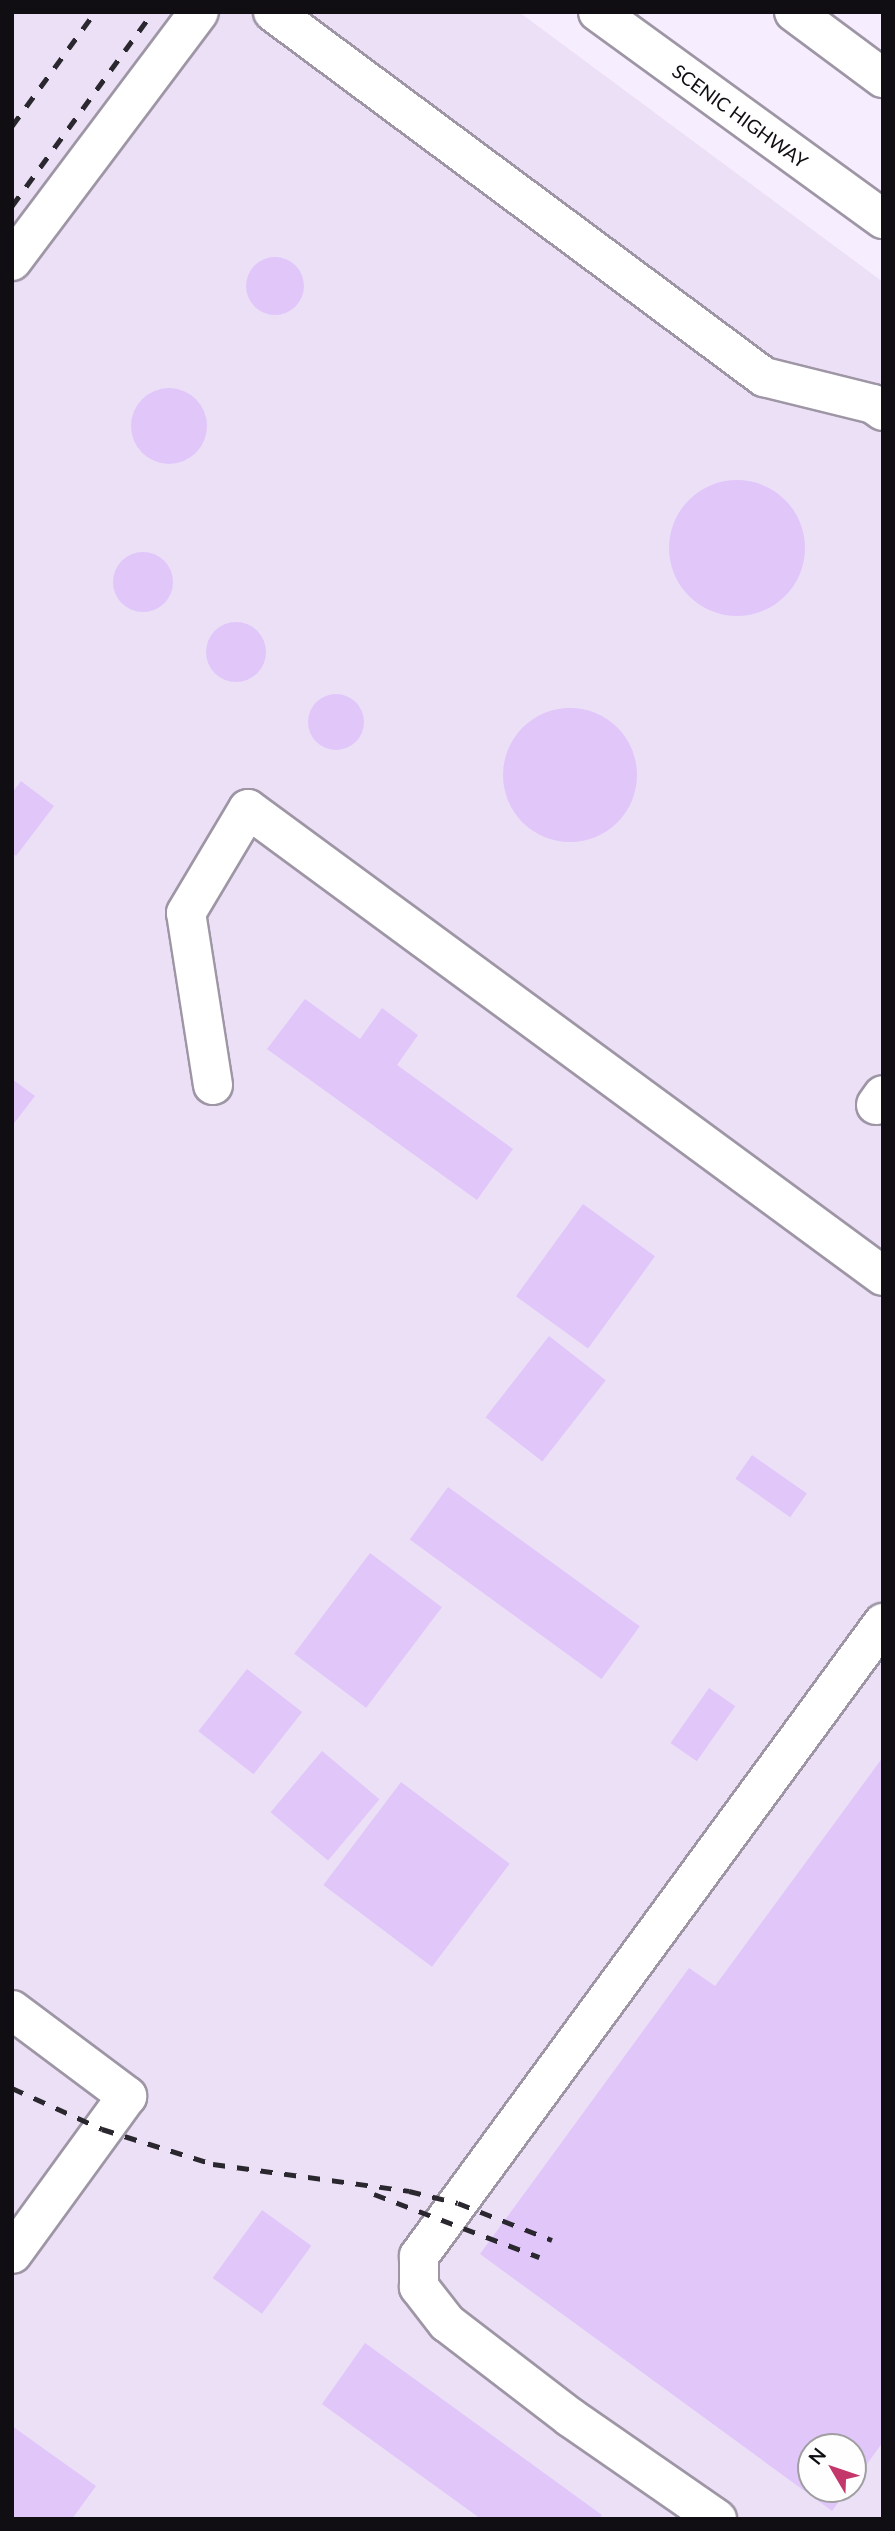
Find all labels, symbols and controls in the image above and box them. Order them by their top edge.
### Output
street label: SCENIC HIGHWAY [668,59,812,173]
north arrow [797,2433,867,2503]
text: N [803,2443,830,2469]

